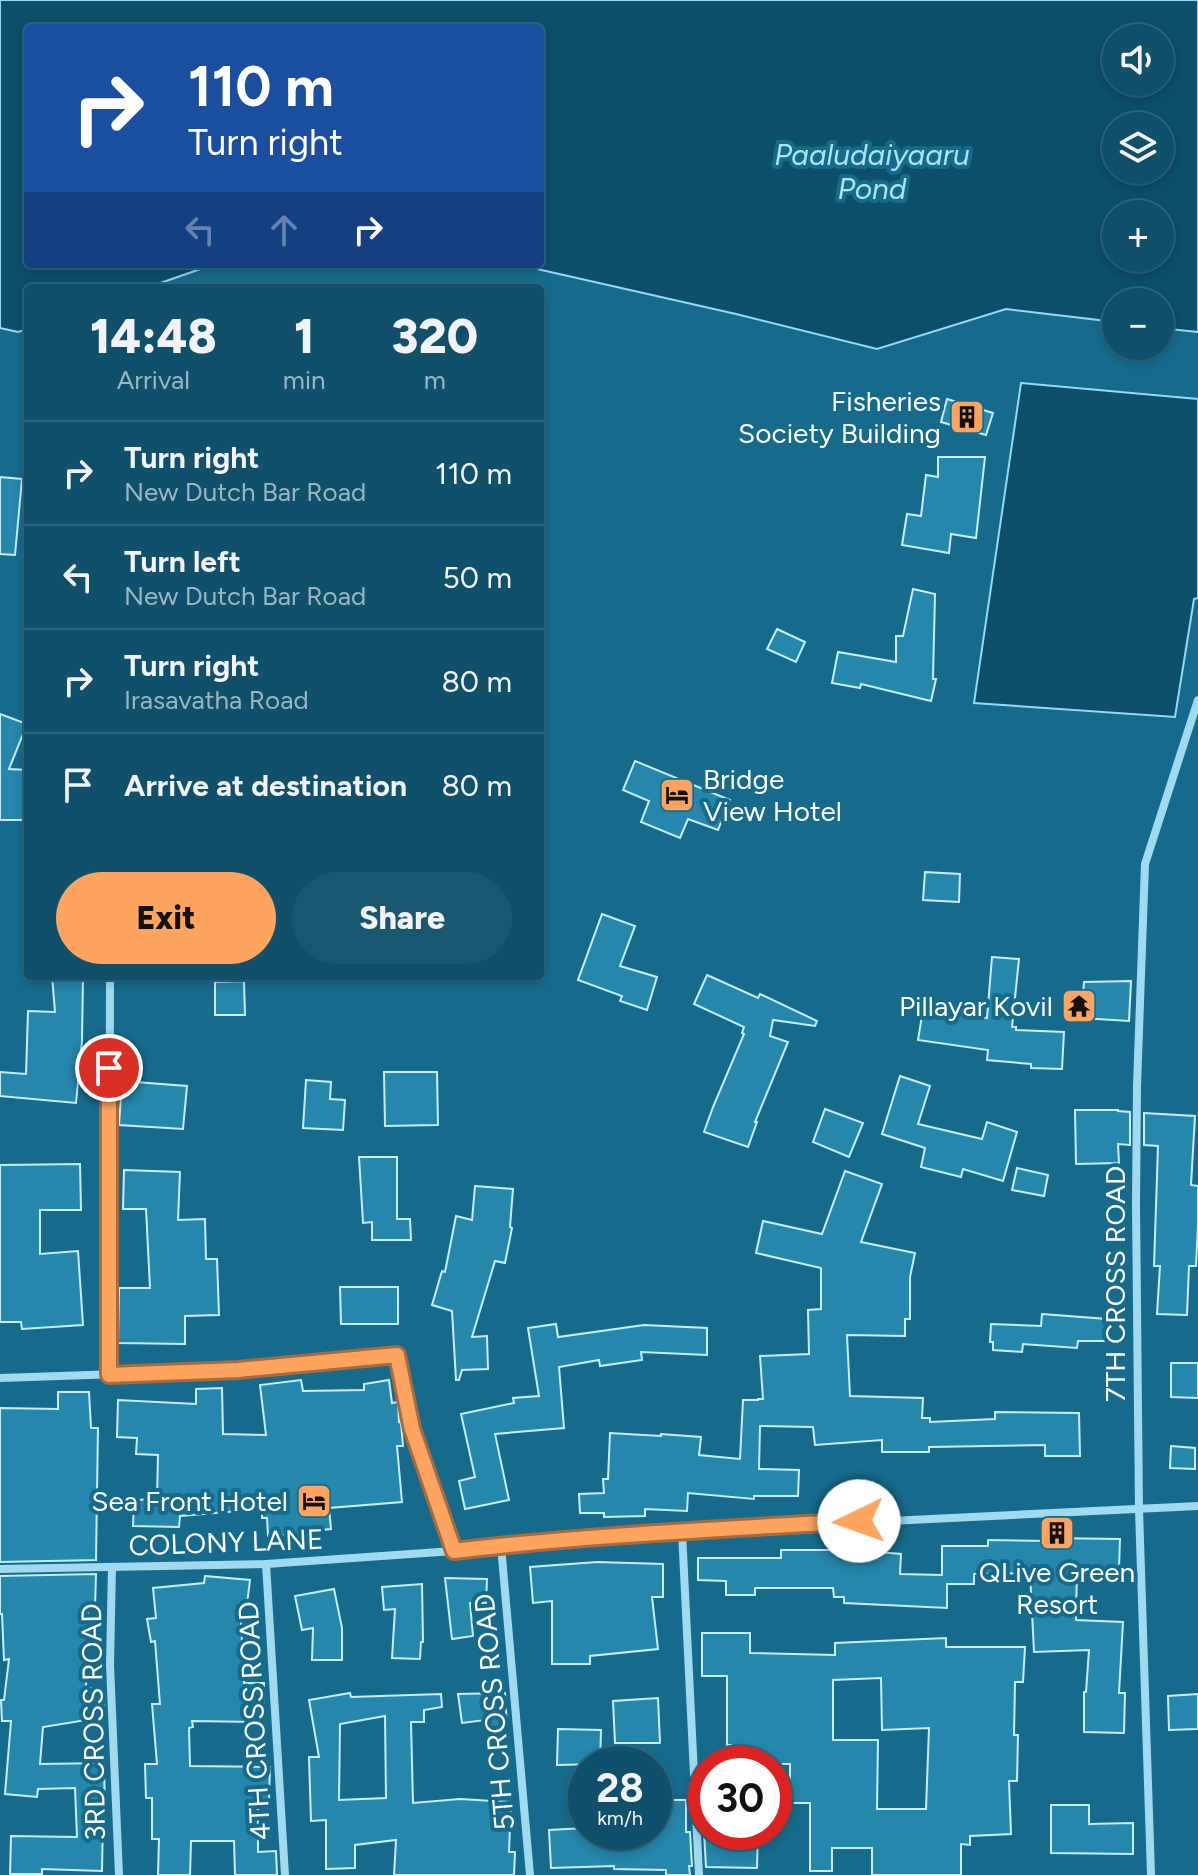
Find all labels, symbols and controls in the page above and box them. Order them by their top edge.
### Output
map controls [1102,24,1174,360]
button: sound [1102,24,1174,96]
text: 110 m [188,53,334,120]
icon: right [56,56,160,160]
button: layers [1102,112,1174,184]
text: Turn right [188,121,343,164]
water label: Paaludaiyaaru Pond [774,136,970,207]
button: + [1102,200,1174,272]
icon: left [178,208,222,252]
icon: ahead [262,208,306,252]
icon: right [346,208,390,252]
button: − [1102,288,1174,360]
text: 14:48 [90,307,217,365]
text: 1 [294,307,314,365]
text: 320 [392,307,478,365]
text: Arrival [117,364,190,396]
text: min [283,364,325,396]
text: m [424,364,446,396]
place label: Fisheries Society Building [738,384,941,450]
building icon: Fisheries Society Building [948,398,986,436]
text: Turn right [124,439,259,476]
icon: right [56,451,100,495]
text: 110 m [435,455,512,492]
text: New Dutch Bar Road [124,476,366,508]
text: Turn left [124,543,241,580]
icon: left [56,555,100,599]
text: 50 m [443,559,512,596]
text: New Dutch Bar Road [124,580,366,612]
text: Turn right [124,647,259,684]
icon: right [56,659,100,703]
text: 80 m [441,663,512,700]
text: Irasavatha Road [124,684,309,716]
place label: Bridge View Hotel [703,762,842,828]
icon: arrive [56,763,100,807]
text: Arrive at destination [124,767,407,804]
text: 80 m [441,767,512,804]
hotel icon: Bridge View Hotel [658,776,696,814]
button: Exit [56,872,276,964]
button: Share [292,872,512,964]
temple icon: Pillayar Kovil [1060,987,1098,1025]
place label: Pillayar Kovil [899,989,1053,1023]
pin [75,1034,143,1102]
icon: arrive [87,1046,131,1090]
street label: 7TH CROSS ROAD [1098,1166,1132,1402]
position arrow [817,1479,901,1563]
hotel icon: Sea Front Hotel [295,1482,333,1520]
place label: Sea Front Hotel [91,1484,288,1518]
building icon: QLive Green Resort [1038,1514,1076,1552]
street label: COLONY LANE [128,1522,324,1562]
place label: QLive Green Resort [979,1555,1135,1621]
street label: 5TH CROSS ROAD [467,1592,521,1832]
street label: 4TH CROSS ROAD [231,1601,277,1841]
street label: 3RD CROSS ROAD [74,1603,112,1841]
speed limit sign: 30 [688,1746,792,1850]
text: 28 [596,1764,644,1812]
text: km/h [597,1806,643,1830]

